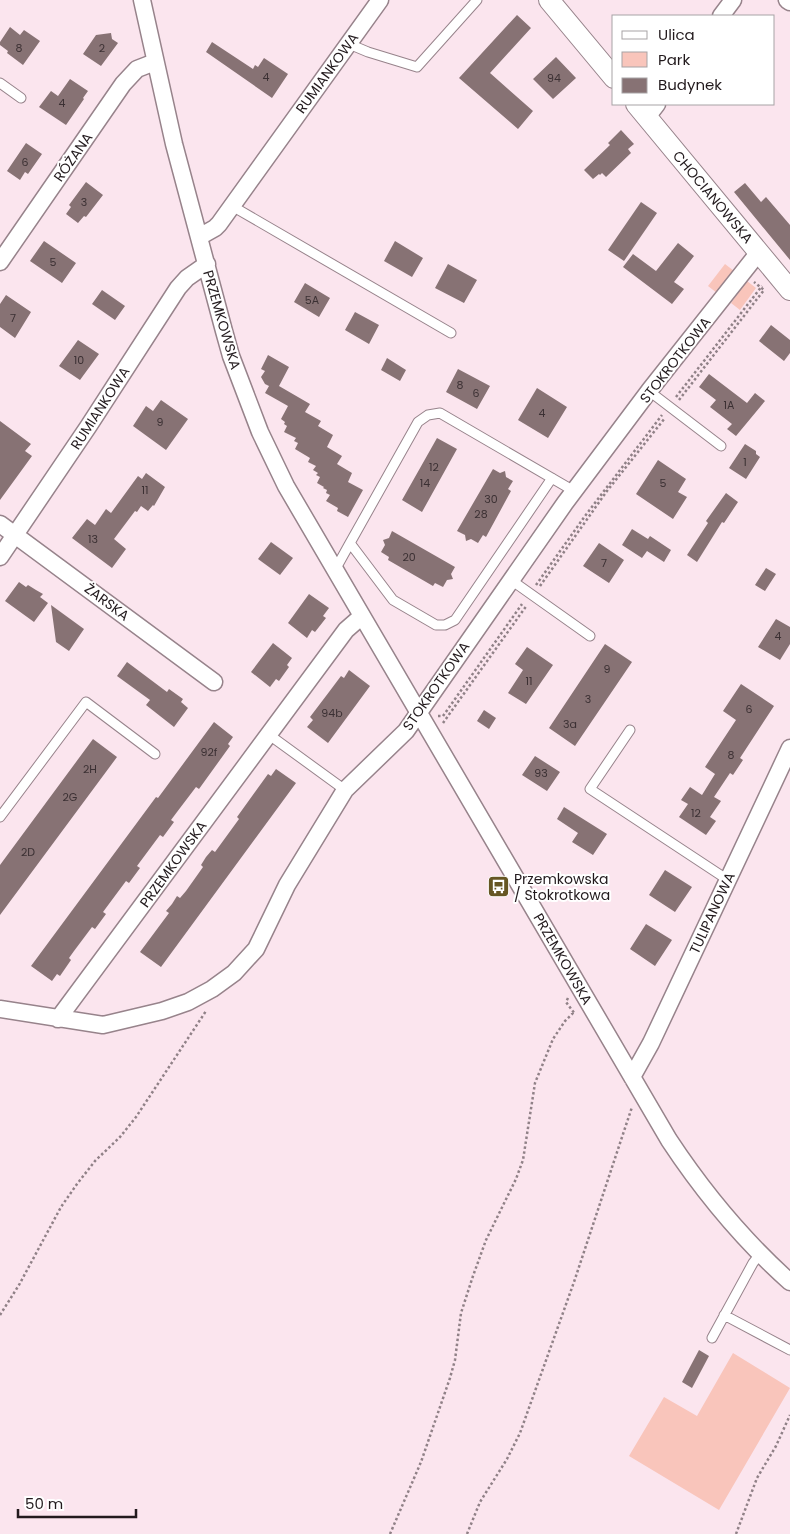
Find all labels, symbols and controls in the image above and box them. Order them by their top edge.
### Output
legend [612,15,775,105]
text: Ulica [658,24,695,45]
street label: RUMIANKOWA [291,29,363,117]
house number: 8 [16,40,23,56]
house number: 2 [99,40,105,56]
text: Park [658,49,690,70]
house number: 4 [263,69,270,85]
house number: 94 [547,70,561,86]
text: Budynek [658,74,722,95]
house number: 4 [59,95,66,111]
street label: RÓŻANA [49,128,97,186]
street label: CHOCIANOWSKA [668,146,758,248]
house number: 6 [22,154,29,170]
house number: 3 [81,194,87,210]
house number: 5 [50,254,57,270]
street label: PRZEMKOWSKA [198,268,246,372]
house number: 5A [305,292,320,308]
house number: 7 [10,310,16,326]
street label: STOKROTKOWA [635,313,715,407]
house number: 10 [74,352,84,368]
street label: RUMIANKOWA [66,363,134,453]
house number: 8 [457,377,464,393]
house number: 6 [473,385,480,401]
house number: 1A [724,397,735,413]
house number: 4 [539,405,546,421]
house number: 9 [157,414,164,430]
house number: 1 [743,454,747,470]
house number: 12 [429,459,439,475]
house number: 14 [420,475,430,491]
house number: 5 [660,475,667,491]
house number: 11 [141,482,149,498]
house number: 30 [484,491,498,507]
house number: 28 [474,506,488,522]
house number: 13 [88,531,98,547]
house number: 20 [402,549,416,565]
house number: 7 [601,555,607,571]
street label: ŻARSKA [80,578,134,626]
house number: 4 [775,628,782,644]
street label: STOKROTKOWA [398,637,474,735]
house number: 9 [604,661,611,677]
house number: 11 [525,673,533,689]
house number: 3 [585,691,591,707]
house number: 6 [746,701,753,717]
house number: 94b [321,705,343,721]
house number: 3a [563,716,577,732]
house number: 92f [201,744,218,760]
house number: 8 [728,747,735,763]
house number: 2H [83,761,97,777]
house number: 93 [534,765,548,781]
house number: 2G [63,789,78,805]
house number: 12 [691,805,701,821]
street label: PRZEMKOWSKA [135,817,211,911]
house number: 2D [21,844,35,860]
place label: Przemkowska / Stokrotkowa [514,869,610,905]
street label: TULIPANOWA [684,869,740,957]
bus stop icon: Przemkowska / Stokrotkowa [486,875,510,899]
street label: PRZEMKOWSKA [529,910,597,1008]
scale bar [18,1486,135,1518]
text: 50 m [25,1493,63,1514]

